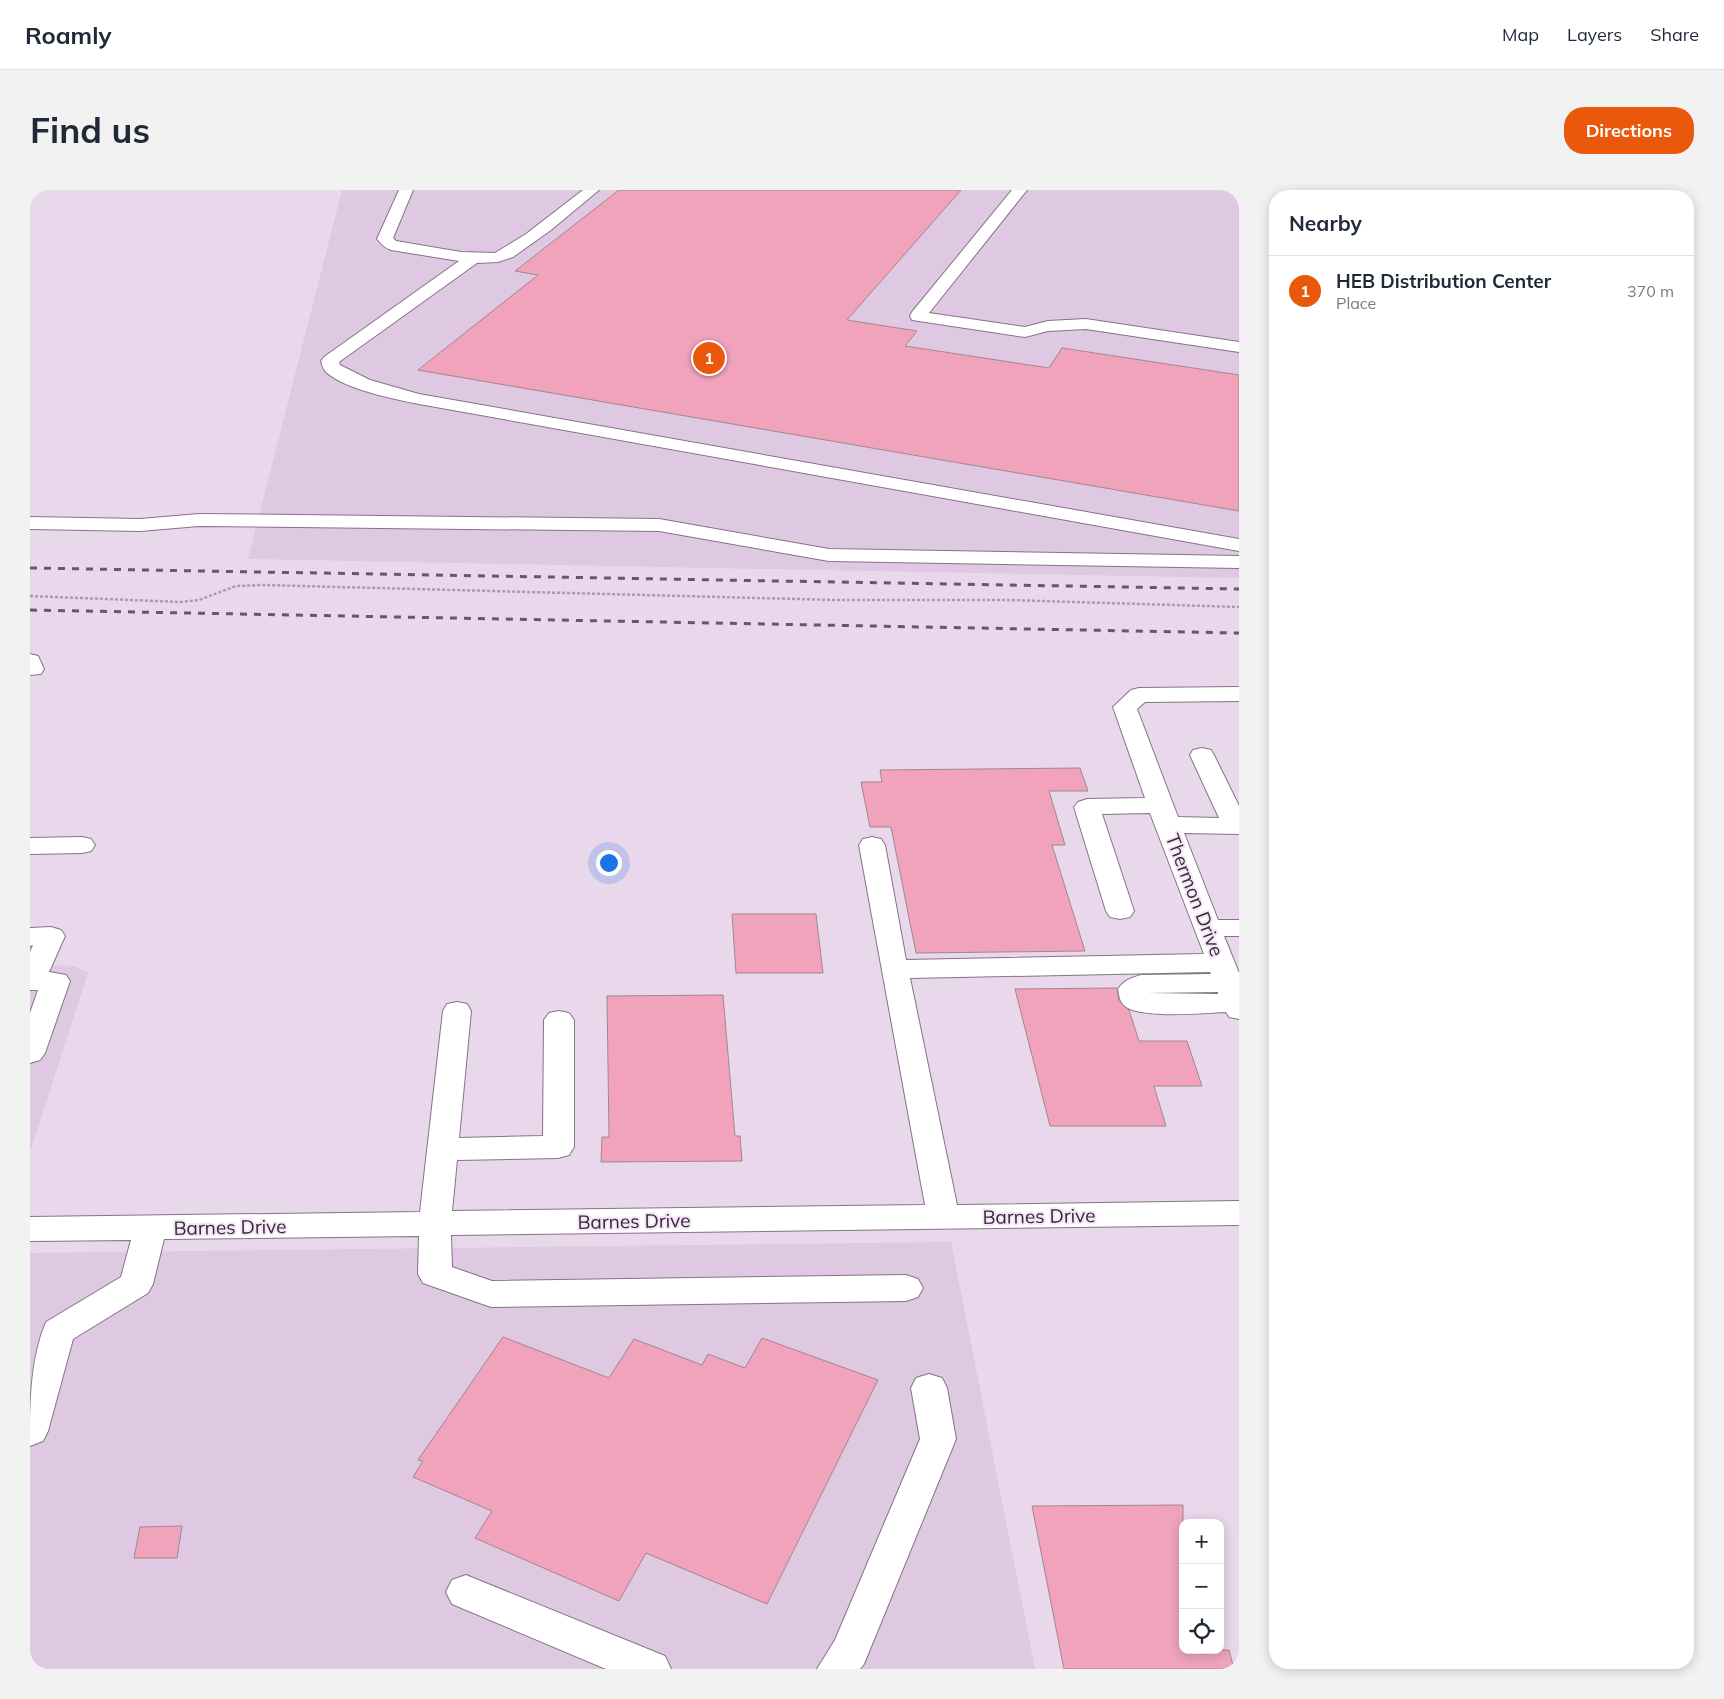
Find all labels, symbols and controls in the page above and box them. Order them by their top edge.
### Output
text: Roamly [25,20,112,50]
text: Map [1502,23,1539,46]
text: Layers [1567,23,1622,46]
text: Share [1650,23,1699,46]
button: Directions [1564,107,1694,154]
text: Find us [30,108,150,152]
text: Nearby [1289,210,1362,236]
text: HEB Distribution Center [1336,269,1551,293]
text: 1 [1300,281,1310,301]
text: 370 m [1627,281,1674,301]
text: Place [1336,293,1376,313]
pin: 1 [693,339,725,377]
street label: Thermon Drive [1161,830,1229,960]
your location [596,850,622,876]
street label: Barnes Drive [982,1203,1096,1229]
street label: Barnes Drive [577,1208,691,1234]
street label: Barnes Drive [173,1214,287,1240]
map controls [1179,1519,1224,1654]
button: + [1179,1519,1224,1564]
button: − [1179,1564,1224,1609]
button: locate [1179,1609,1224,1654]

